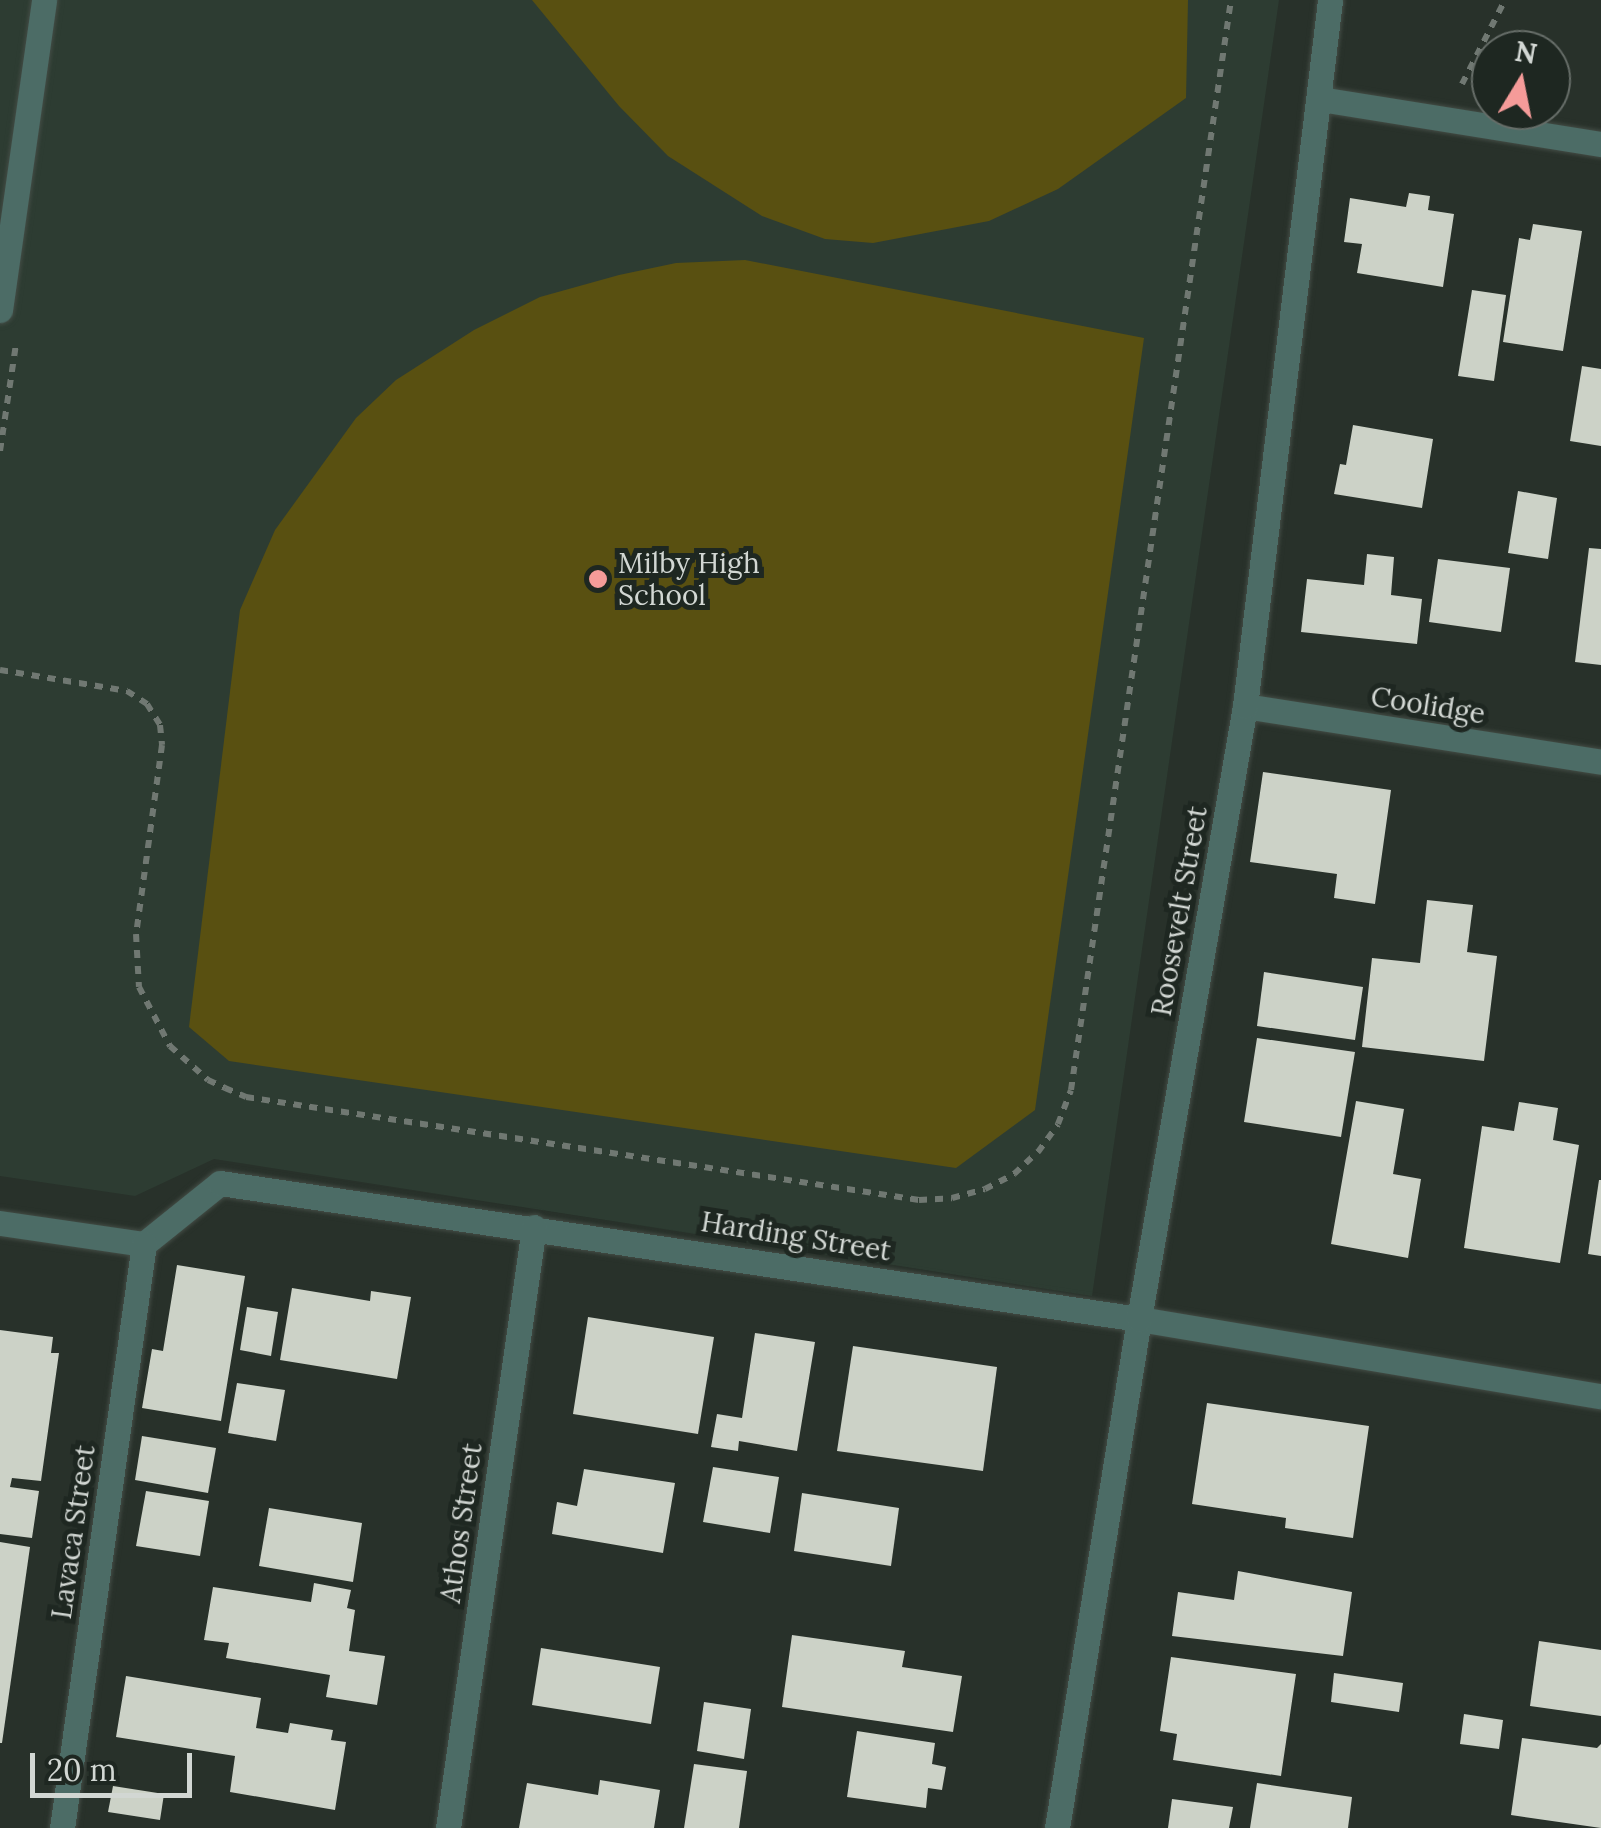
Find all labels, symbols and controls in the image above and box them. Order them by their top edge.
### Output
north arrow [1471,30,1571,130]
text: N [1512,33,1540,72]
place label: Milby High School [618,546,760,612]
marker: Milby High School [587,568,609,590]
street label: Coolidge [1369,679,1487,731]
street label: Roosevelt Street [1144,803,1214,1019]
street label: Harding Street [699,1204,893,1268]
street label: Athos Street [433,1441,489,1605]
street label: Lavaca Street [44,1443,102,1621]
scale bar [35,1733,198,1795]
text: 20 m [47,1751,116,1789]

